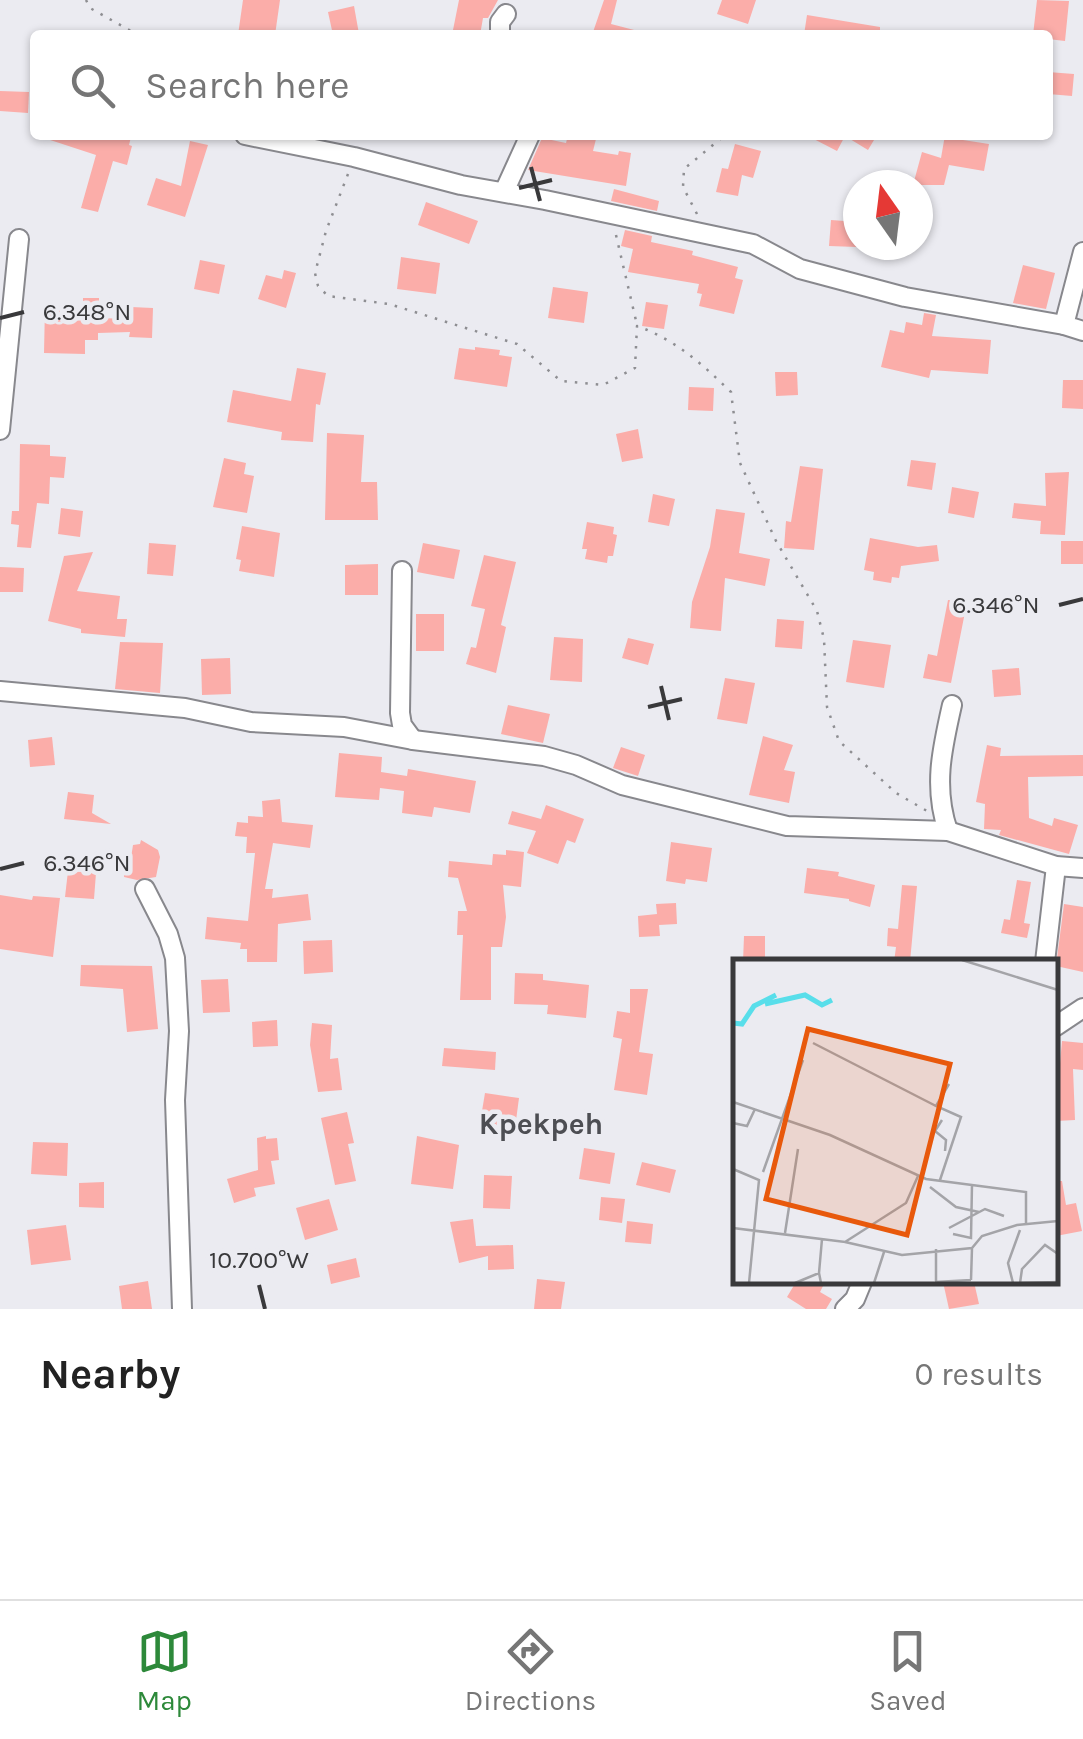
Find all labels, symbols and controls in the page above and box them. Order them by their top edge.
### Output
search box [30,30,1053,140]
icon: search [65,58,120,113]
text: Search here [145,63,349,108]
north arrow [843,170,933,260]
text: 6.348°N [43,297,131,326]
text: 6.346°N [952,590,1040,619]
text: 6.346°N [43,848,131,877]
inset map [733,959,1058,1284]
district label: Kpekpeh [479,1106,603,1142]
text: 10.700°W [209,1245,309,1274]
text: Nearby [40,1349,180,1399]
text: 0 results [914,1356,1043,1393]
tab: Map [136,1624,192,1717]
tab: Directions [465,1624,596,1717]
tab: Saved [869,1624,947,1717]

